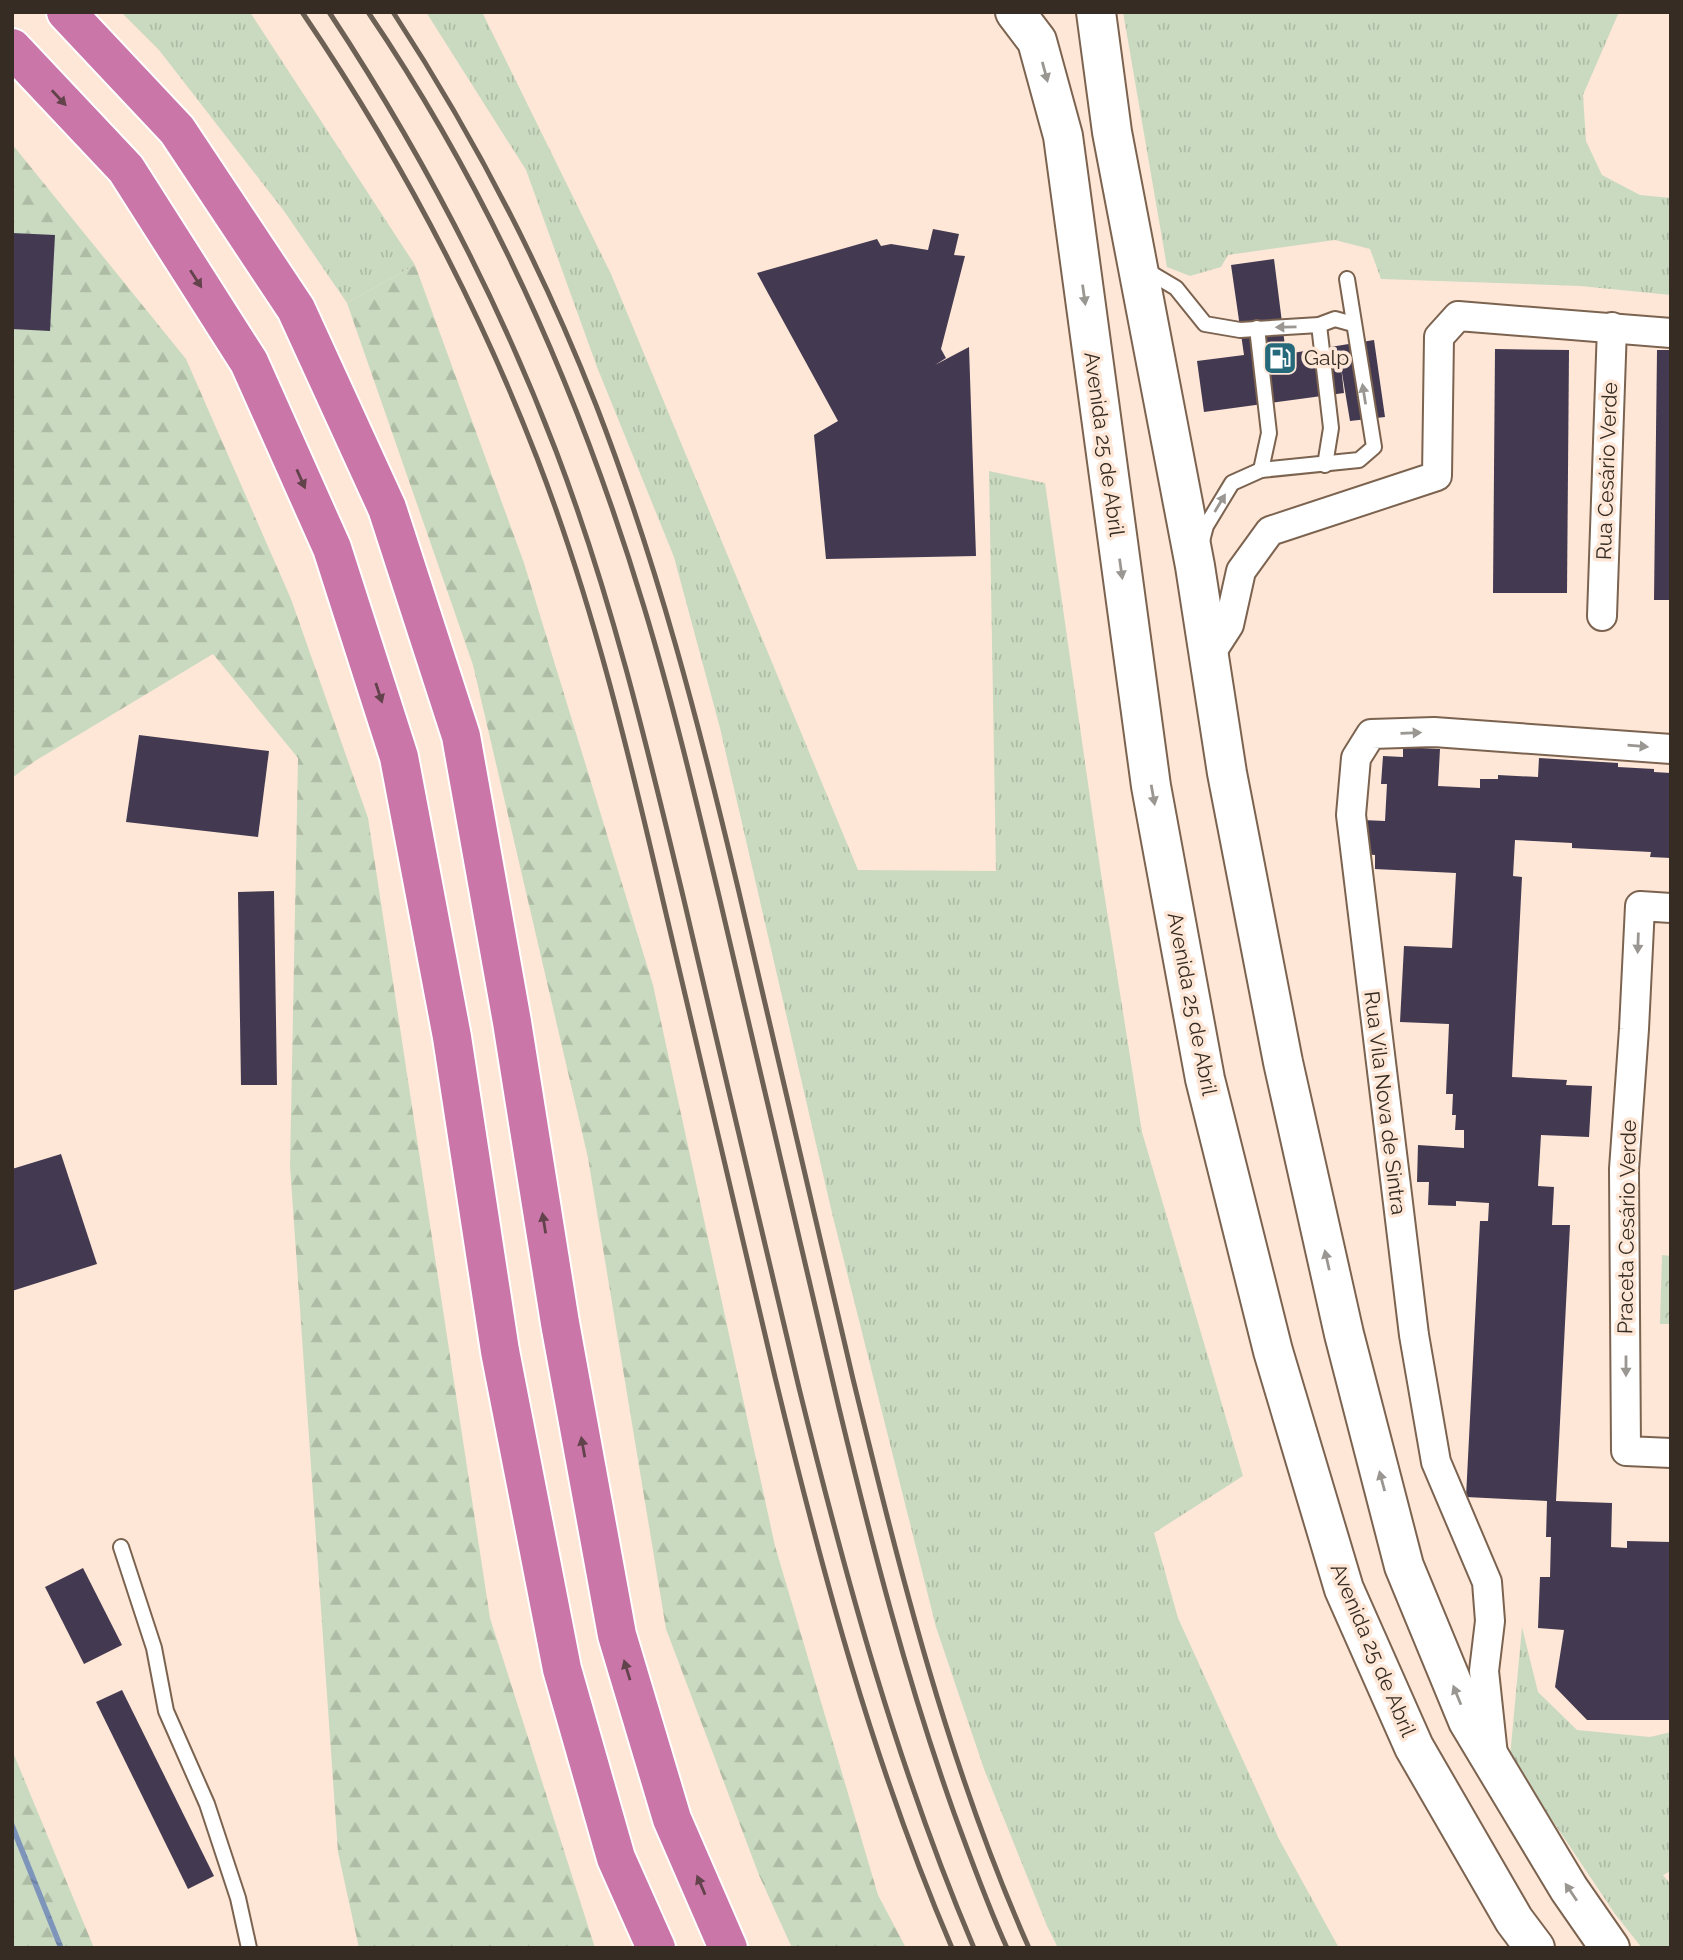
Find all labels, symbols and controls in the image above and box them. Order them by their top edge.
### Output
one-way arrow [1040,61,1051,83]
one-way arrow [51,89,67,107]
one-way arrow [189,269,202,288]
one-way arrow [1079,285,1090,307]
one-way arrow [1275,321,1297,333]
fuel station icon: Galp [1261,339,1299,377]
place label: Galp [1304,345,1349,370]
street label: Avenida 25 de Abril [1079,350,1130,538]
street label: Rua Cesário Verde [1591,382,1622,560]
one-way arrow [1358,383,1369,405]
one-way arrow [296,469,307,490]
one-way arrow [1214,493,1226,512]
one-way arrow [1116,559,1127,581]
one-way arrow [374,683,384,704]
one-way arrow [1400,727,1422,738]
one-way arrow [1627,741,1649,752]
one-way arrow [1147,784,1158,806]
street label: Avenida 25 de Abril [1162,910,1223,1098]
one-way arrow [1633,933,1644,955]
street label: Rua Vila Nova de Sintra [1359,990,1412,1216]
street label: Praceta Cesário Verde [1612,1120,1641,1334]
one-way arrow [538,1212,549,1234]
one-way arrow [1322,1249,1333,1271]
one-way arrow [1620,1356,1632,1378]
one-way arrow [577,1436,588,1458]
one-way arrow [1376,1470,1387,1492]
street label: Avenida 25 de Abril [1326,1559,1421,1741]
one-way arrow [622,1659,632,1680]
one-way arrow [1451,1685,1462,1706]
one-way arrow [695,1875,707,1895]
one-way arrow [1564,1883,1578,1901]

